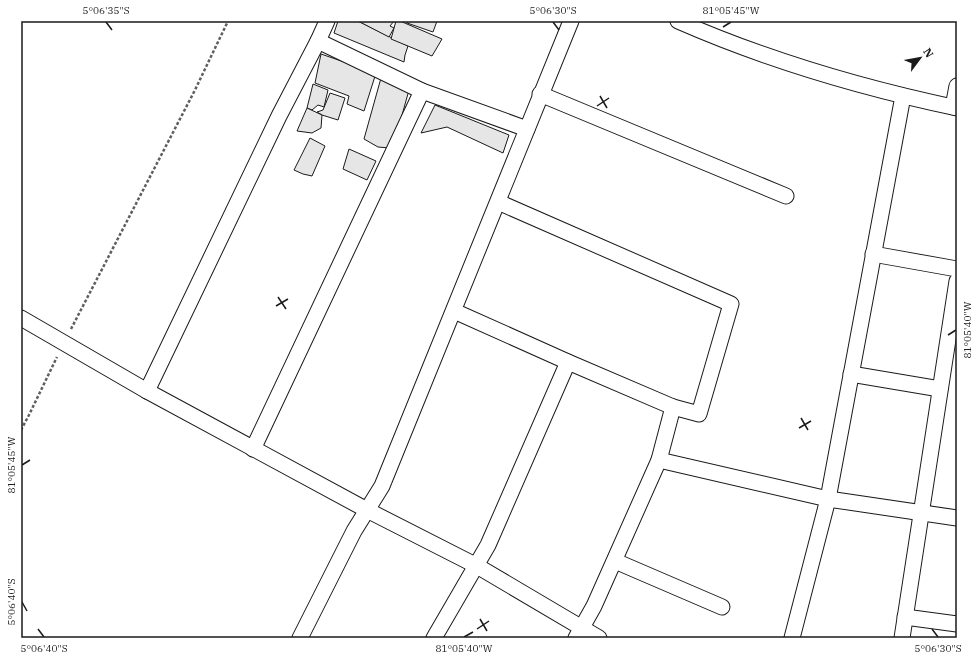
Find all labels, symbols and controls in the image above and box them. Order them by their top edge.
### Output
text: 5°06'35"S [82,4,130,17]
text: 5°06'30"S [529,4,577,17]
text: 81°05'45"W [702,4,760,17]
north arrow [900,38,940,78]
text: N [920,45,937,60]
text: 81°05'40"W [961,301,974,359]
text: 81°05'45"W [5,436,18,494]
text: 5°06'40"S [5,578,18,626]
text: 5°06'40"S [20,642,68,655]
text: 81°05'40"W [435,642,493,655]
text: 5°06'30"S [914,642,962,655]

